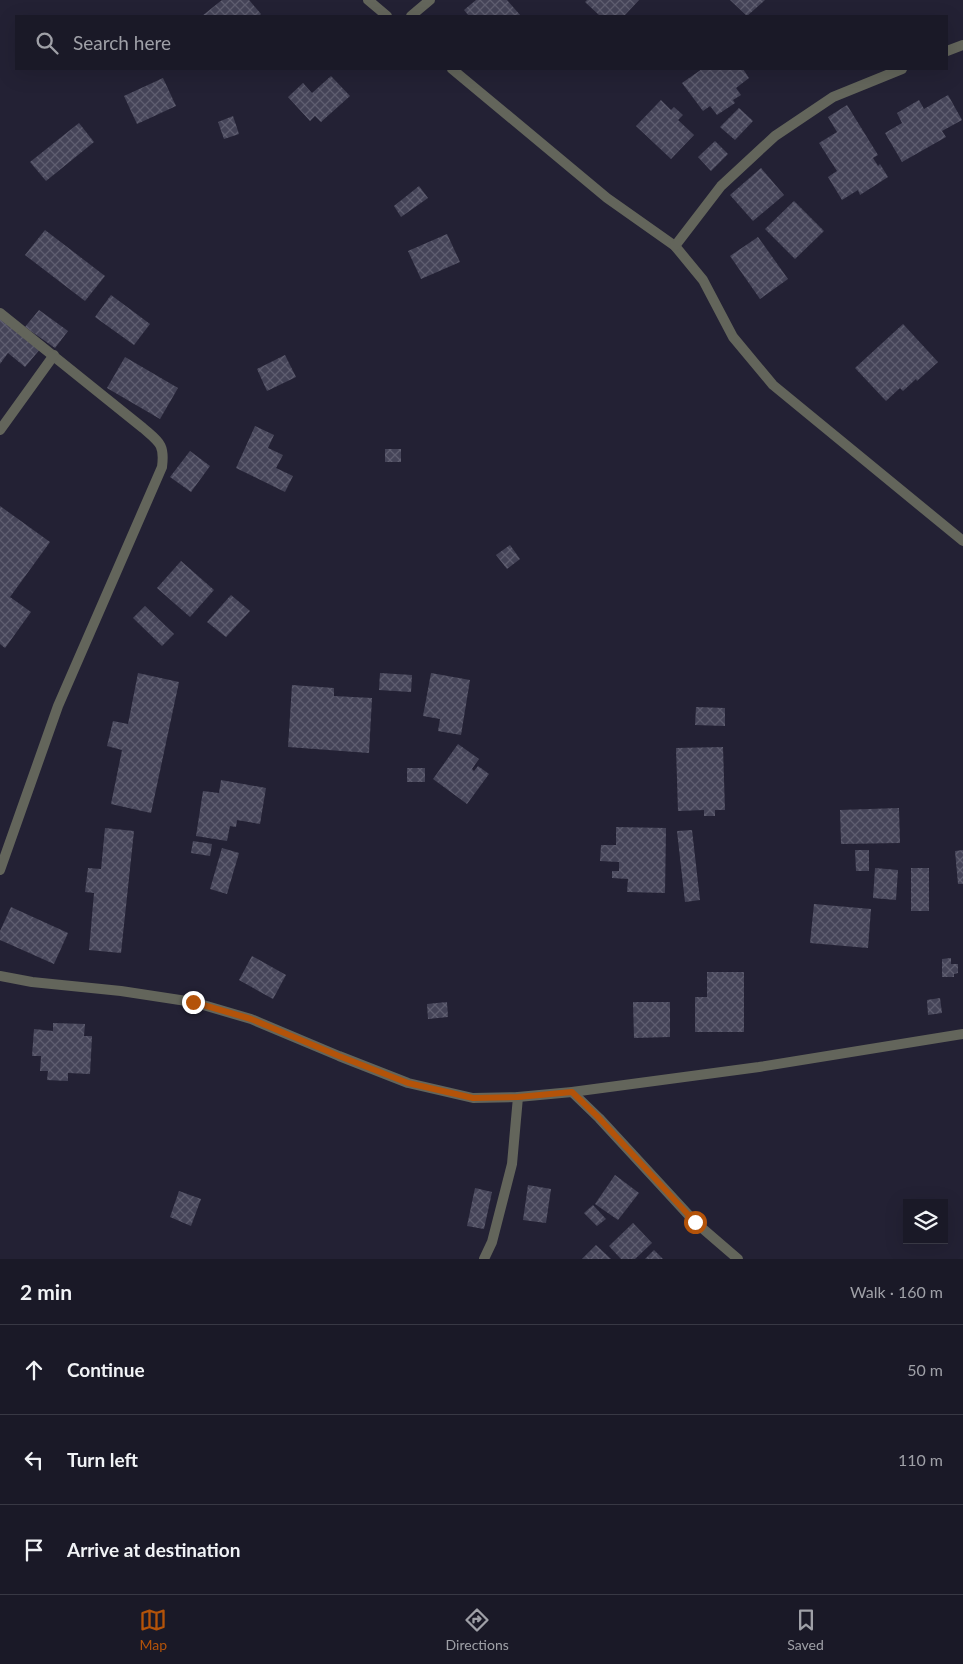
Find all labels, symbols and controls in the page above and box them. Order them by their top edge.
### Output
search box [15,15,948,70]
icon: search [33,29,61,57]
text: Search here [73,31,171,54]
route end [182,991,205,1014]
map controls [903,1199,948,1244]
button: layers [903,1199,948,1244]
route start [684,1211,707,1234]
text: 2 min [20,1279,72,1304]
text: Walk · 160 m [850,1282,943,1301]
icon: ahead [20,1356,48,1384]
text: Continue [67,1358,145,1381]
text: 50 m [907,1360,943,1379]
icon: left [20,1446,48,1474]
text: Turn left [67,1448,138,1471]
text: 110 m [898,1450,943,1469]
icon: arrive [20,1536,48,1564]
text: Arrive at destination [67,1538,240,1561]
tab: Map [139,1606,167,1653]
tab: Directions [446,1606,509,1653]
tab: Saved [787,1606,824,1653]

